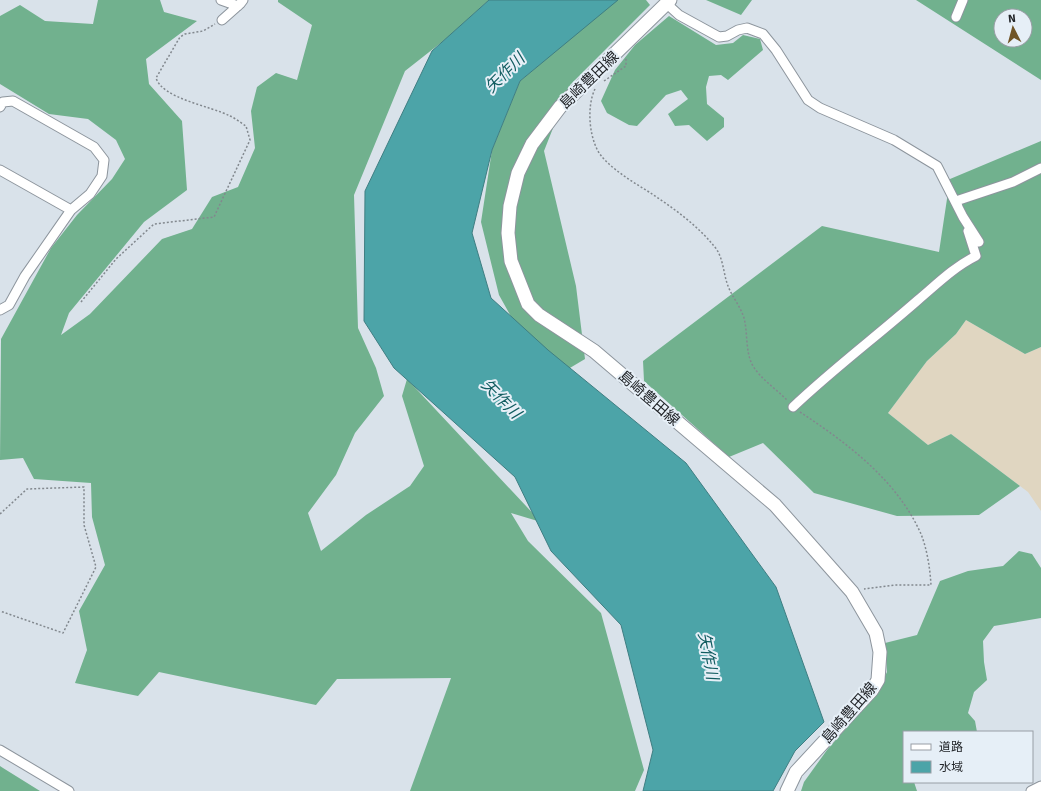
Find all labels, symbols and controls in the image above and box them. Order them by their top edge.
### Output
north arrow [993,8,1033,48]
text: N [1008,12,1016,25]
street label: 島崎豊田線 [556,47,622,113]
water label: 矢作川 [481,48,530,97]
street label: 島崎豊田線 [615,367,683,429]
water label: 矢作川 [477,375,526,424]
water label: 矢作川 [694,631,723,683]
street label: 島崎豊田線 [818,679,880,747]
legend [903,731,1033,783]
text: 道路 [939,740,963,755]
text: 水域 [939,760,963,775]

